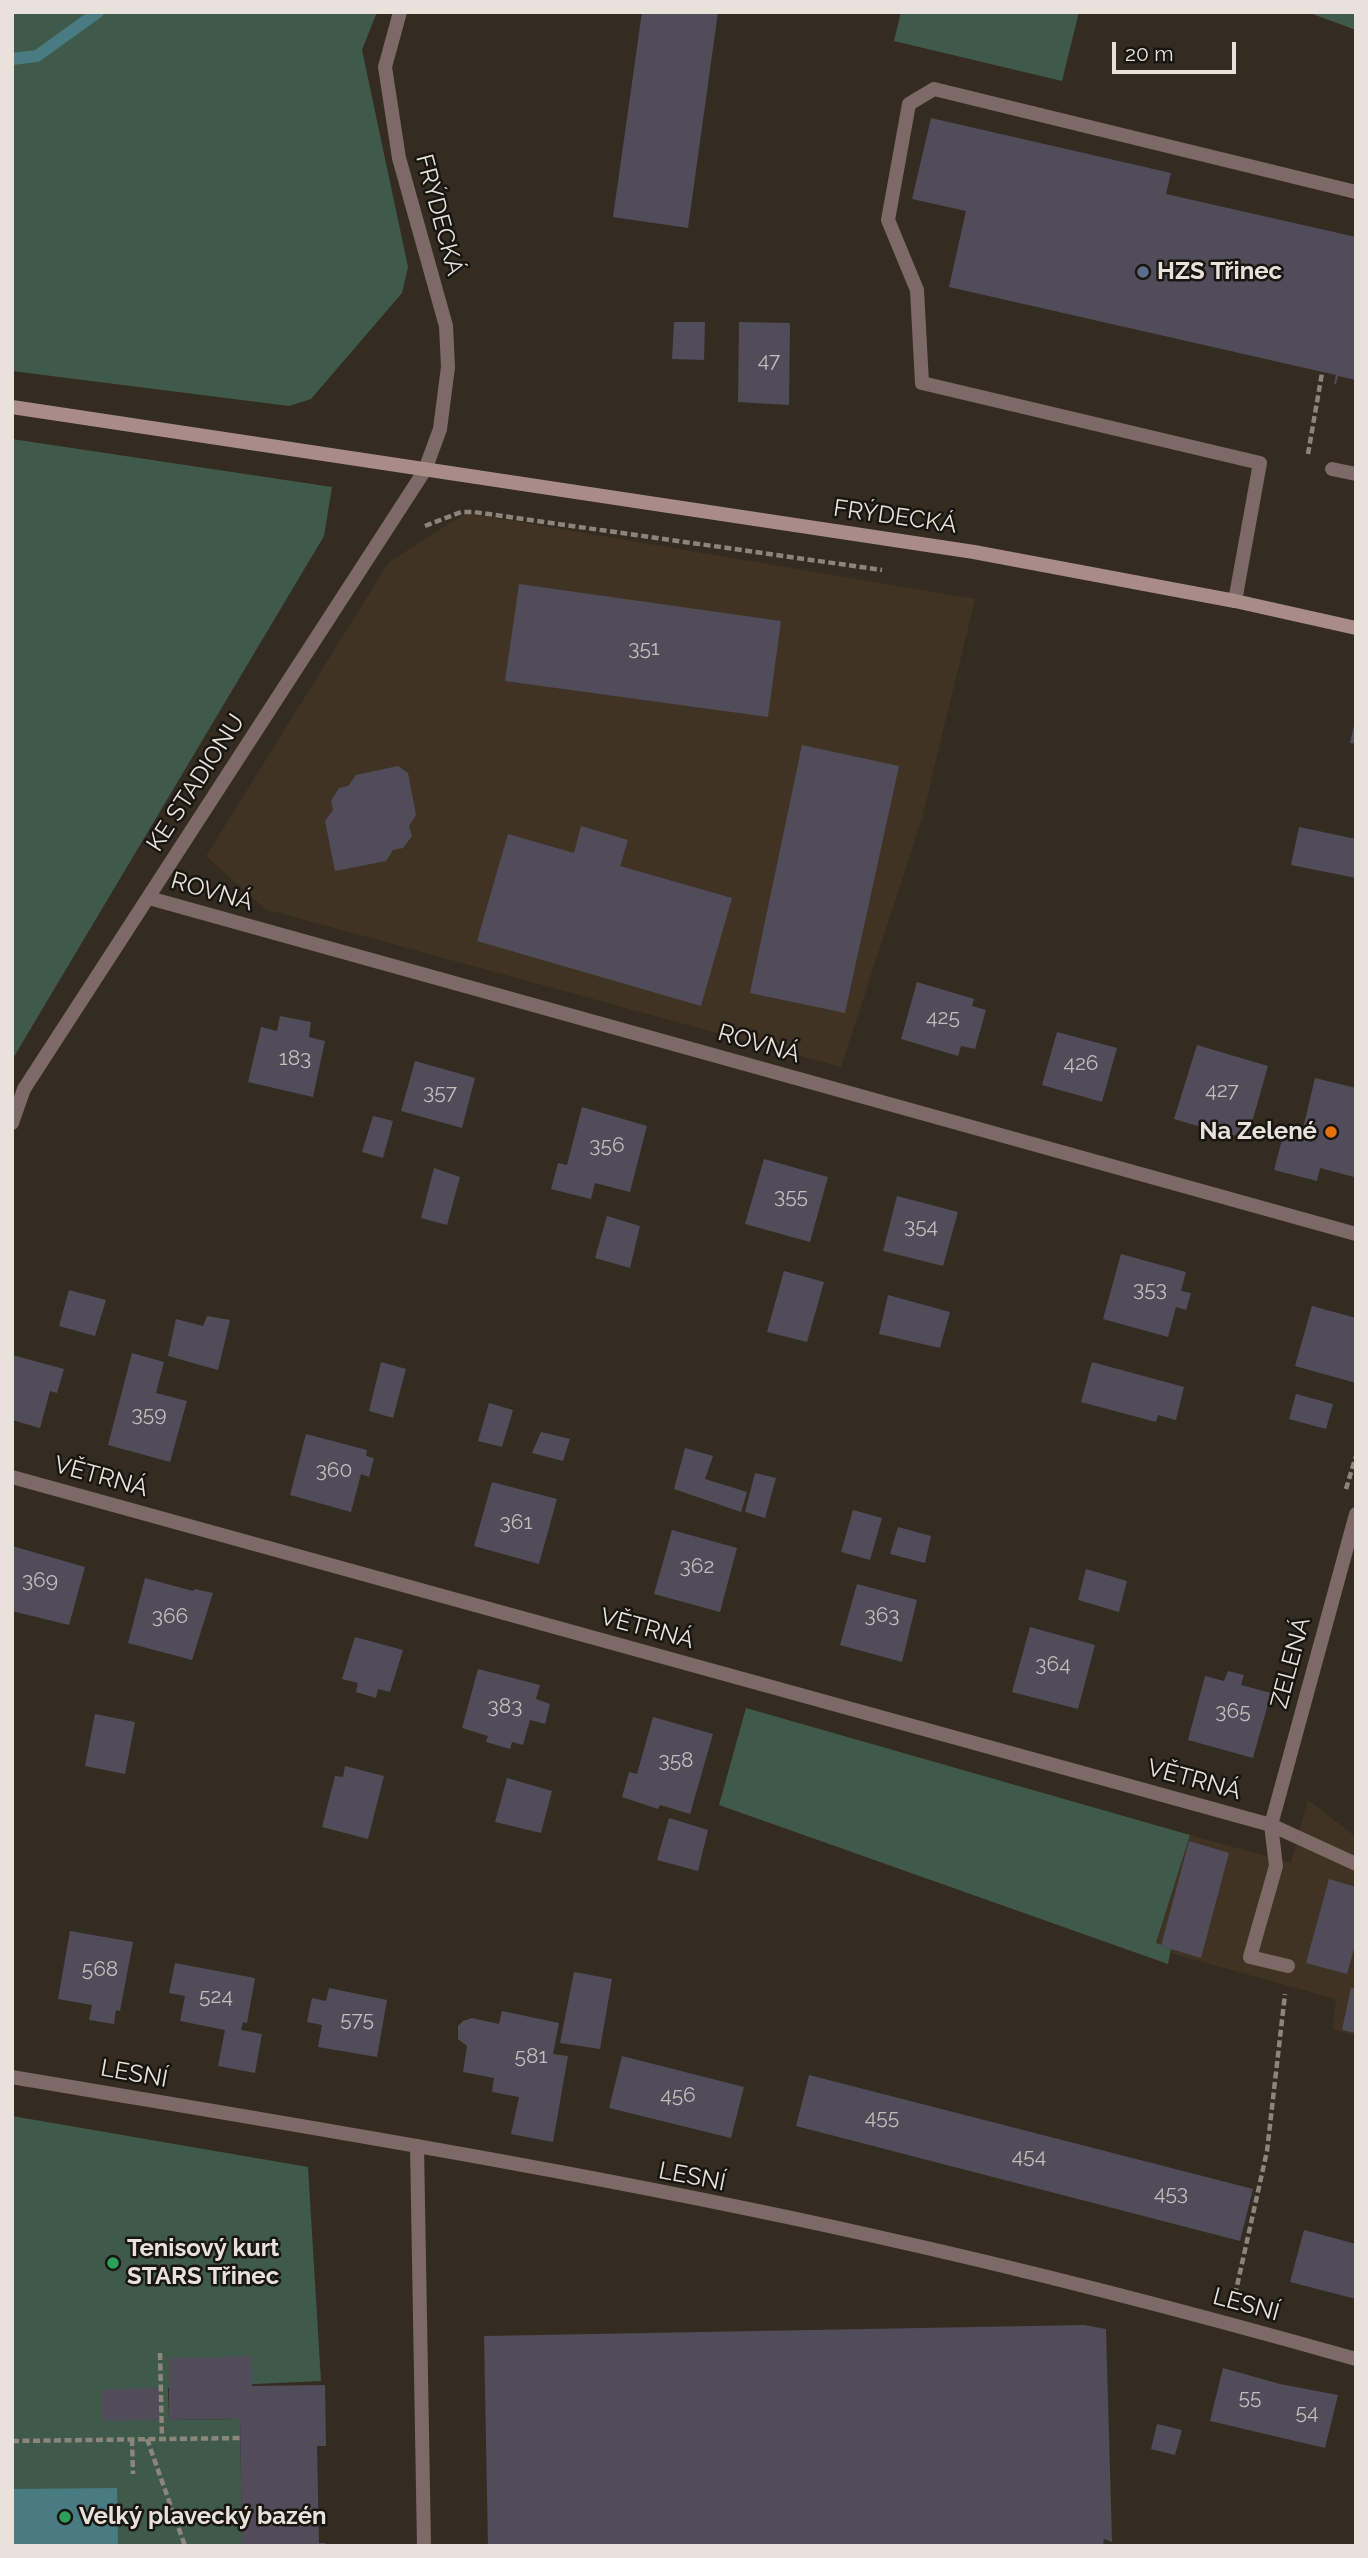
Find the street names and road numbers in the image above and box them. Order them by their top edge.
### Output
street label: FRÝDECKÁ [409,151,469,279]
street label: FRÝDECKÁ [831,494,959,540]
street label: KE STADIONU [141,709,251,857]
street label: ROVNÁ [168,867,256,917]
street label: ROVNÁ [715,1019,803,1069]
street label: VĚTRNÁ [51,1451,151,1503]
street label: VĚTRNÁ [597,1603,697,1655]
street label: ZELENÁ [1265,1614,1317,1712]
street label: VĚTRNÁ [1144,1754,1244,1806]
street label: LESNÍ [98,2054,170,2094]
street label: LESNÍ [656,2156,728,2198]
street label: LESNÍ [1210,2282,1282,2328]

